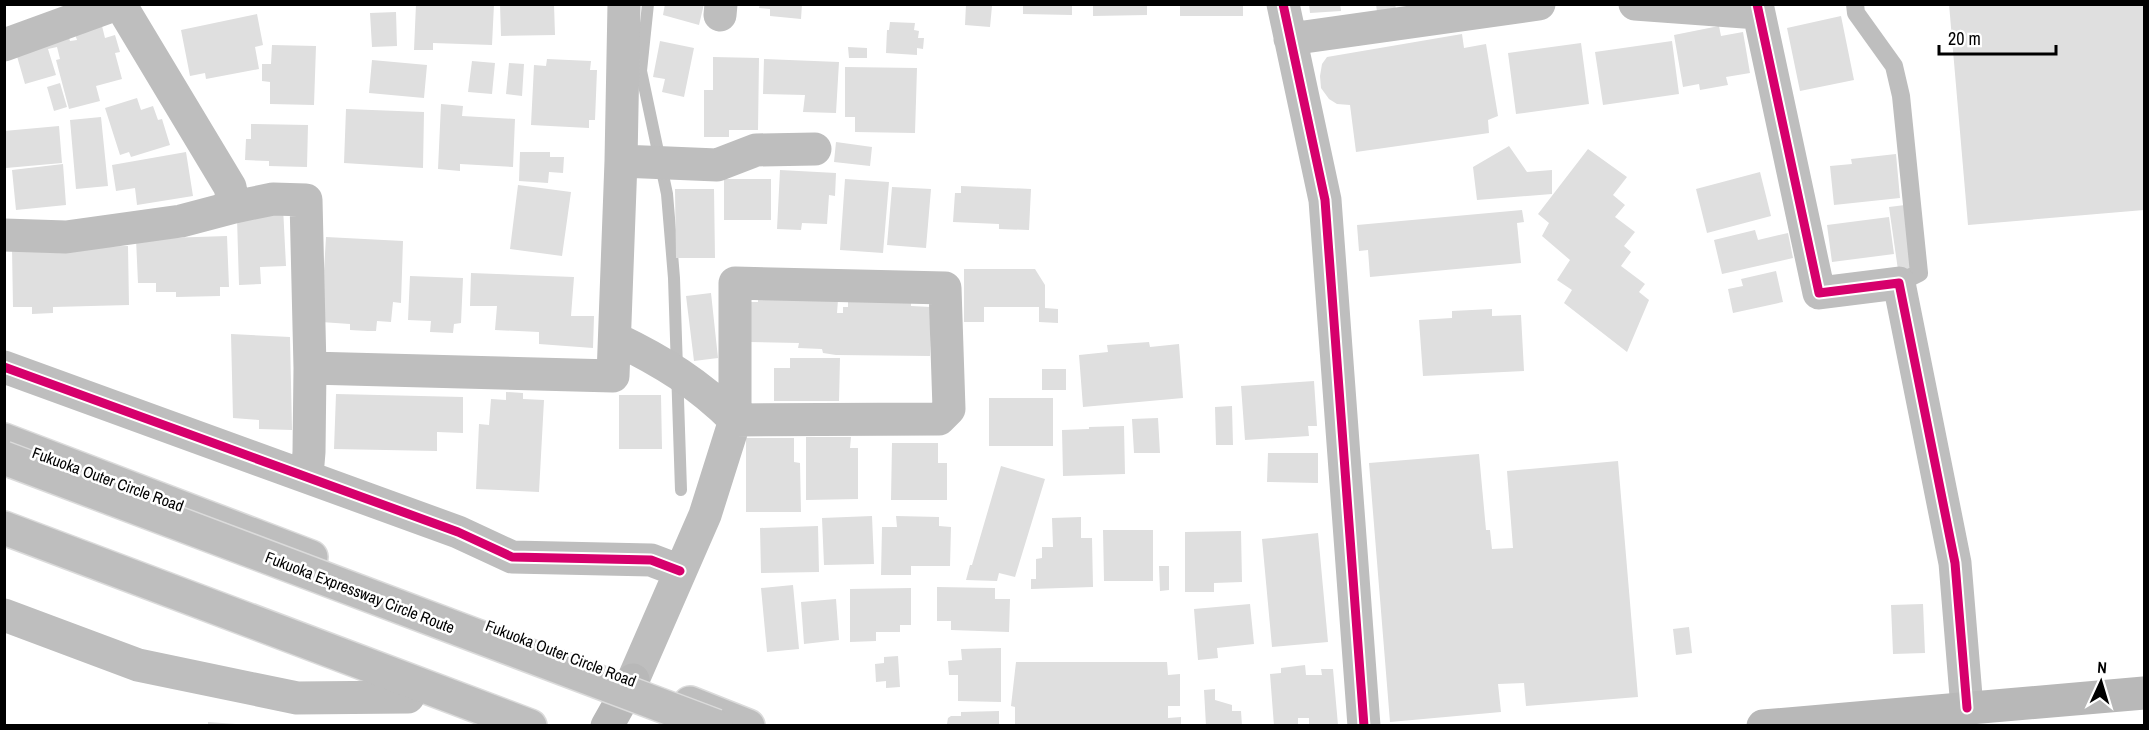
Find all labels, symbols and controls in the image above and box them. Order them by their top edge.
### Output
scale bar [1939,18,2056,56]
text: 20 m [1948,26,1981,51]
street label: Fukuoka Outer Circle Road [29,441,187,517]
street label: Fukuoka Expressway Circle Route [262,546,458,638]
street label: Fukuoka Outer Circle Road [483,614,639,692]
north arrow [2071,652,2131,712]
text: N [2097,656,2108,678]

